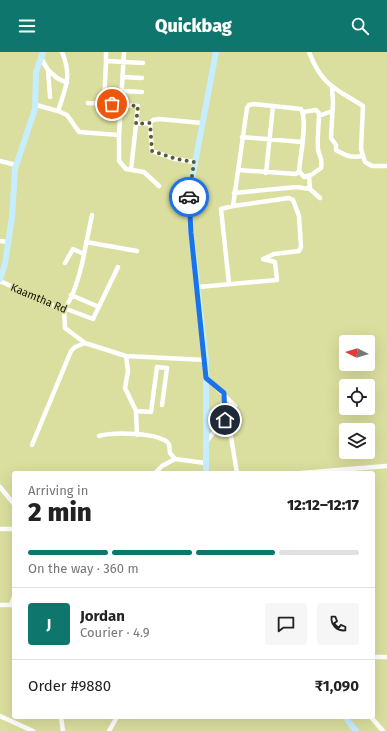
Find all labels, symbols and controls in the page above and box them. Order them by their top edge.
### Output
icon: menu [16,15,38,37]
text: Quickbag [155,15,232,37]
icon: search [349,15,371,37]
pin [95,87,129,121]
icon: bag [101,93,123,115]
courier [169,177,209,217]
icon: car [178,186,200,208]
street label: Kaamtha Rd [9,281,69,316]
north arrow [339,335,375,371]
map controls [339,335,375,459]
button: locate [339,379,375,415]
pin [208,403,242,437]
icon: home [214,409,236,431]
button: layers [339,423,375,459]
text: Arriving in [28,483,88,498]
text: 12:12–12:17 [287,496,359,514]
text: 2 min [28,497,92,528]
text: On the way · 360 m [28,561,139,576]
button: chat [265,603,307,645]
button: phone [317,603,359,645]
text: Jordan [80,607,125,625]
text: J [47,615,51,633]
text: Courier · 4.9 [80,625,150,640]
text: Order #9880 [28,677,111,695]
text: ₹1,090 [315,677,359,695]

